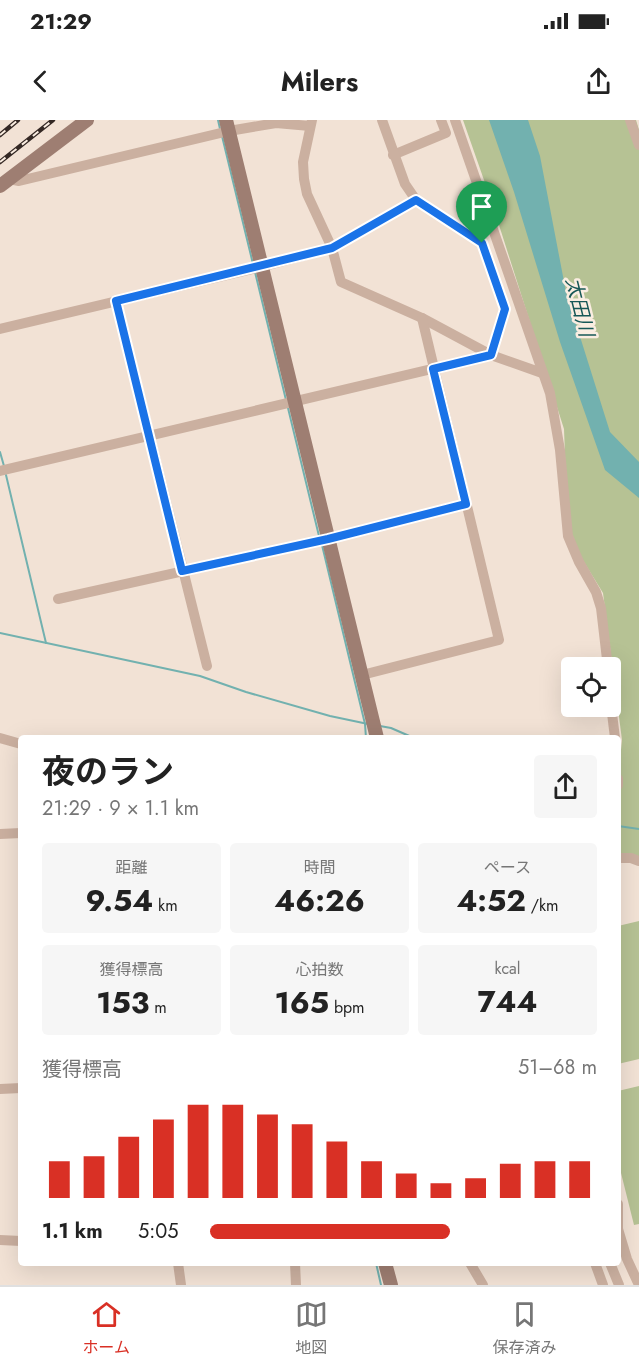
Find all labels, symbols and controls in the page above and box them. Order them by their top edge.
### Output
text: 21:29 [30,5,92,37]
text: Milers [281,62,358,101]
icon: back [24,65,57,98]
icon: share [582,65,615,98]
pin [456,181,507,243]
icon: arrive [465,190,498,223]
water label: 太田川 [558,275,601,342]
map controls [561,657,621,717]
button: locate [561,657,621,717]
text: 夜のラン [42,748,174,795]
button: share [534,755,597,818]
text: 21:29 · 9 × 1.1 km [42,794,199,823]
text: 距離 [115,856,148,879]
text: 時間 [303,856,336,879]
text: ペース [484,856,531,879]
text: 9.54 [85,879,153,922]
text: 46:26 [274,879,365,922]
text: 4:52 [456,879,526,922]
text: km [153,894,178,917]
text: /km [526,894,559,917]
text: kcal [495,957,520,980]
text: 獲得標高 [99,958,164,981]
text: 心拍数 [295,958,344,981]
text: 744 [478,980,537,1023]
text: 153 [96,981,149,1024]
text: 165 [274,981,329,1024]
text: m [149,996,167,1019]
text: bpm [329,996,365,1019]
text: 51–68 m [518,1053,597,1082]
text: 獲得標高 [42,1055,122,1084]
text: 1.1 km [42,1217,103,1246]
text: 5:05 [138,1217,179,1246]
tab: ホーム [82,1298,130,1359]
tab: 地図 [295,1298,328,1359]
tab: 保存済み [493,1298,557,1359]

